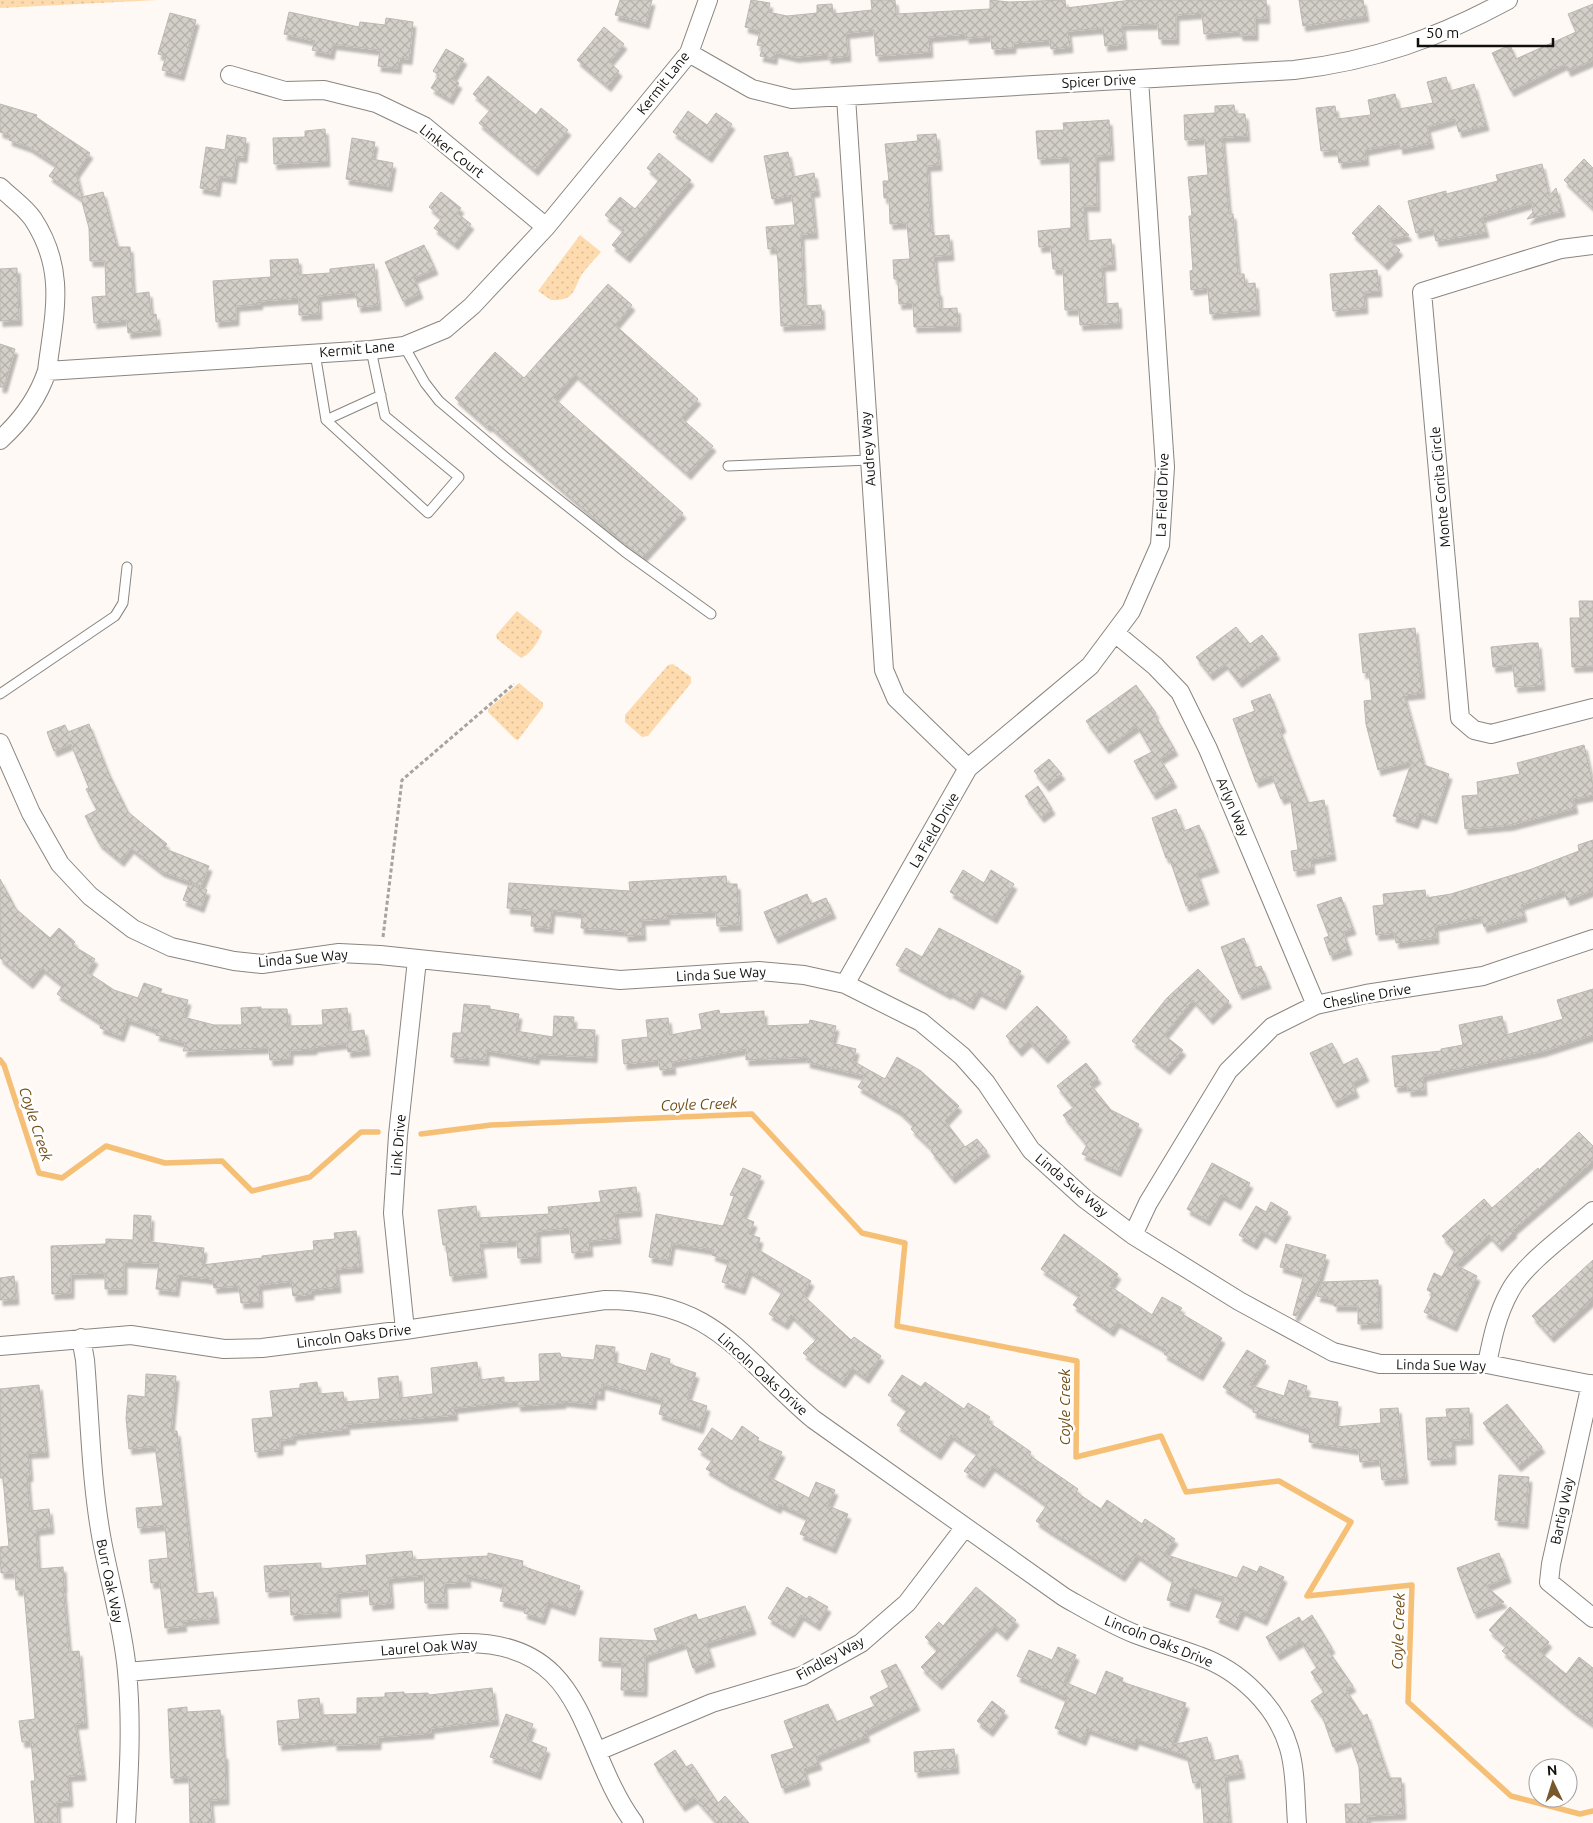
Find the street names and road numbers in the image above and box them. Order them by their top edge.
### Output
street label: Kermit Lane [633,48,693,118]
street label: Spicer Drive [1061,71,1137,91]
street label: Linker Court [417,121,488,181]
street label: Kermit Lane [319,338,395,360]
street label: Audrey Way [857,411,879,487]
street label: Monte Corita Circle [1427,426,1453,548]
street label: La Field Drive [1153,453,1171,537]
street label: Arlyn Way [1213,775,1253,839]
street label: La Field Drive [906,790,962,870]
street label: Linda Sue Way [257,946,349,970]
street label: Linda Sue Way [676,964,767,984]
street label: Chesline Drive [1322,980,1412,1012]
street label: Link Drive [387,1113,409,1177]
street label: Linda Sue Way [1032,1150,1112,1220]
street label: Lincoln Oaks Drive [296,1321,412,1351]
street label: Lincoln Oaks Drive [715,1329,811,1419]
street label: Linda Sue Way [1396,1356,1486,1374]
street label: Bartig Way [1547,1476,1577,1546]
street label: Burr Oak Way [93,1537,127,1625]
street label: Lincoln Oaks Drive [1102,1612,1216,1670]
street label: Findley Way [793,1633,867,1683]
street label: Laurel Oak Way [380,1636,478,1658]

